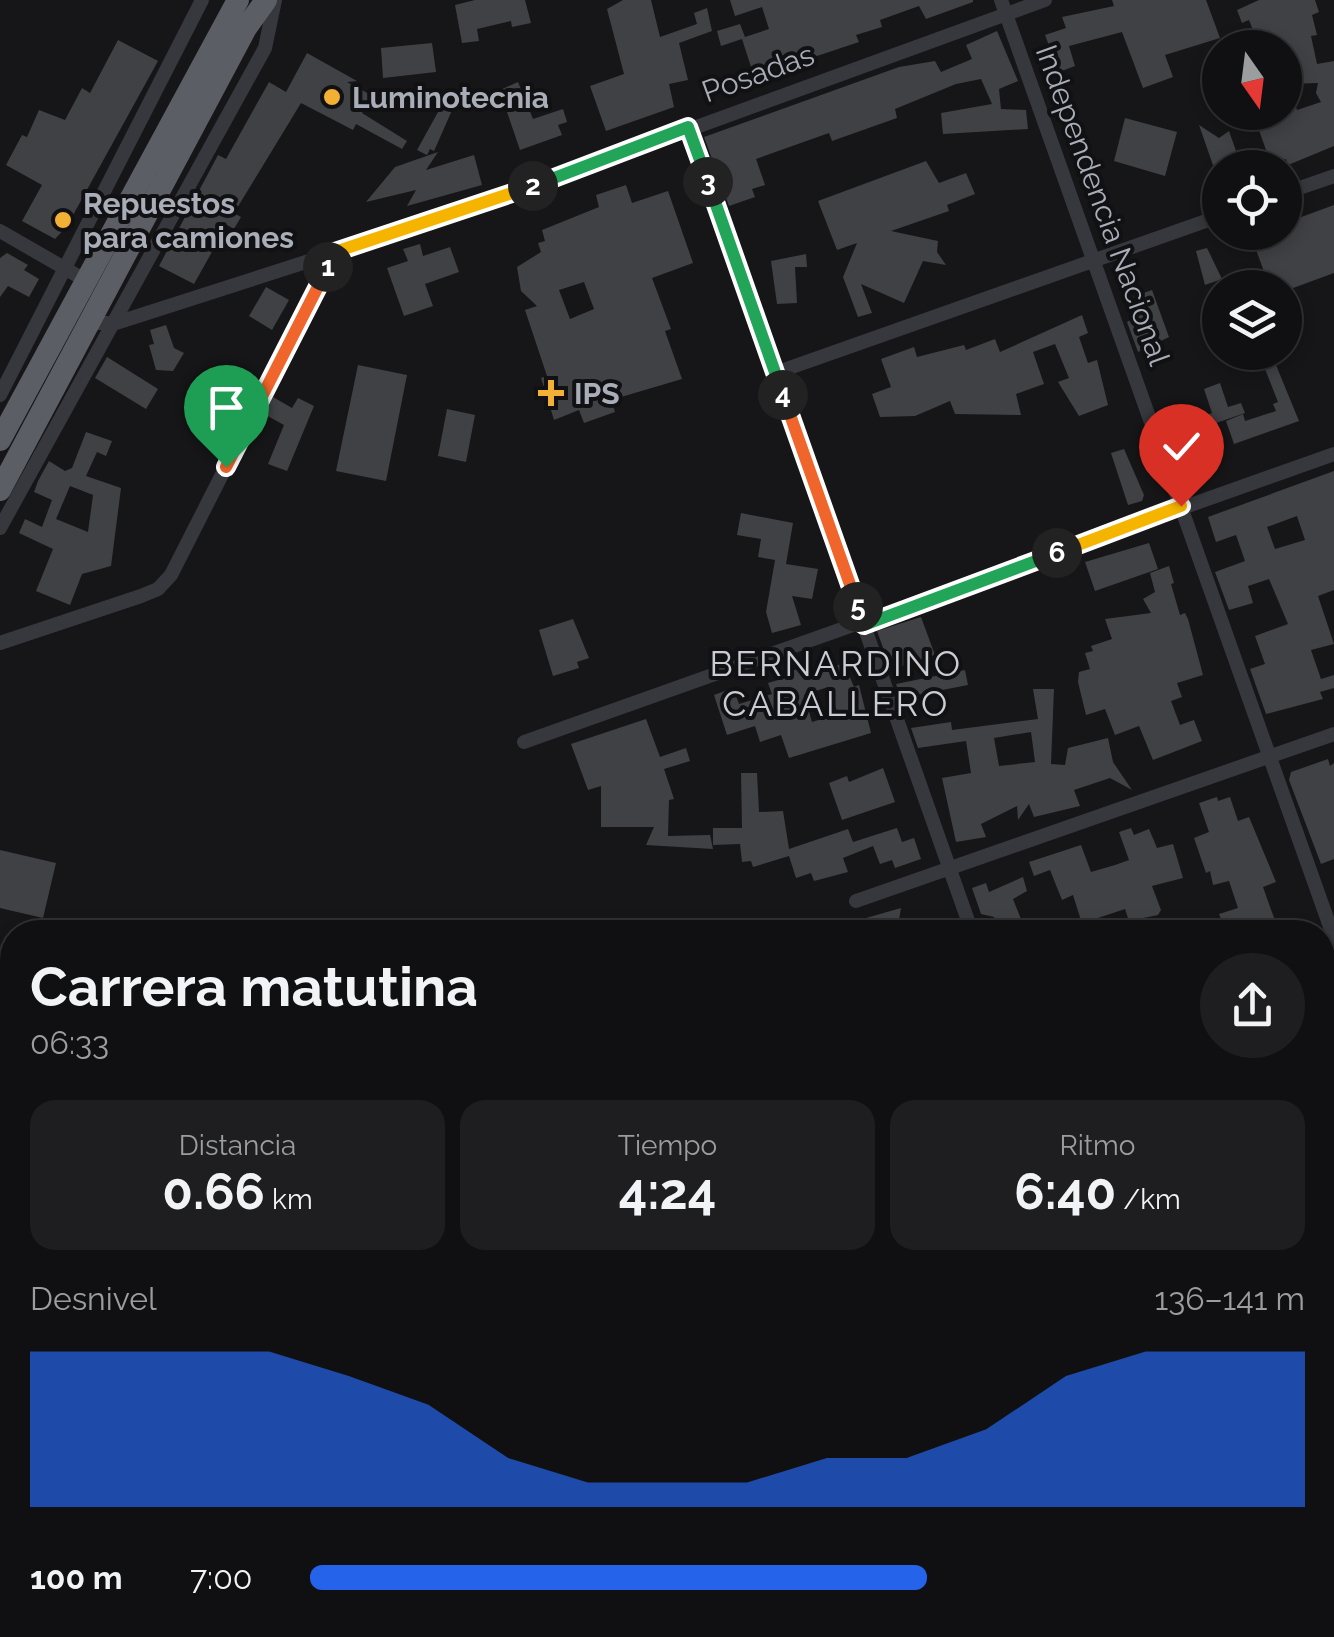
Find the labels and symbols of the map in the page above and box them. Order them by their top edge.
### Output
north arrow [1202,30,1302,130]
street label: Posadas [697,37,819,109]
street label: Independencia Nacional [1029,40,1177,370]
place label: Luminotecnia [352,80,549,115]
marker: Luminotecnia [321,86,343,108]
pin: 3 [683,157,733,207]
pin: 2 [508,161,558,211]
place label: Repuestos para camiones [83,186,294,255]
marker: Repuestos para camiones [52,209,74,231]
pin: 1 [303,242,353,292]
pin [184,365,269,468]
pin: 4 [758,370,808,420]
place label: IPS [574,376,620,411]
marker: IPS [538,380,564,406]
pin [1139,404,1224,507]
pin: 6 [1032,528,1082,578]
pin: 5 [833,582,883,632]
district label: BERNARDINO CABALLERO [709,643,963,724]

